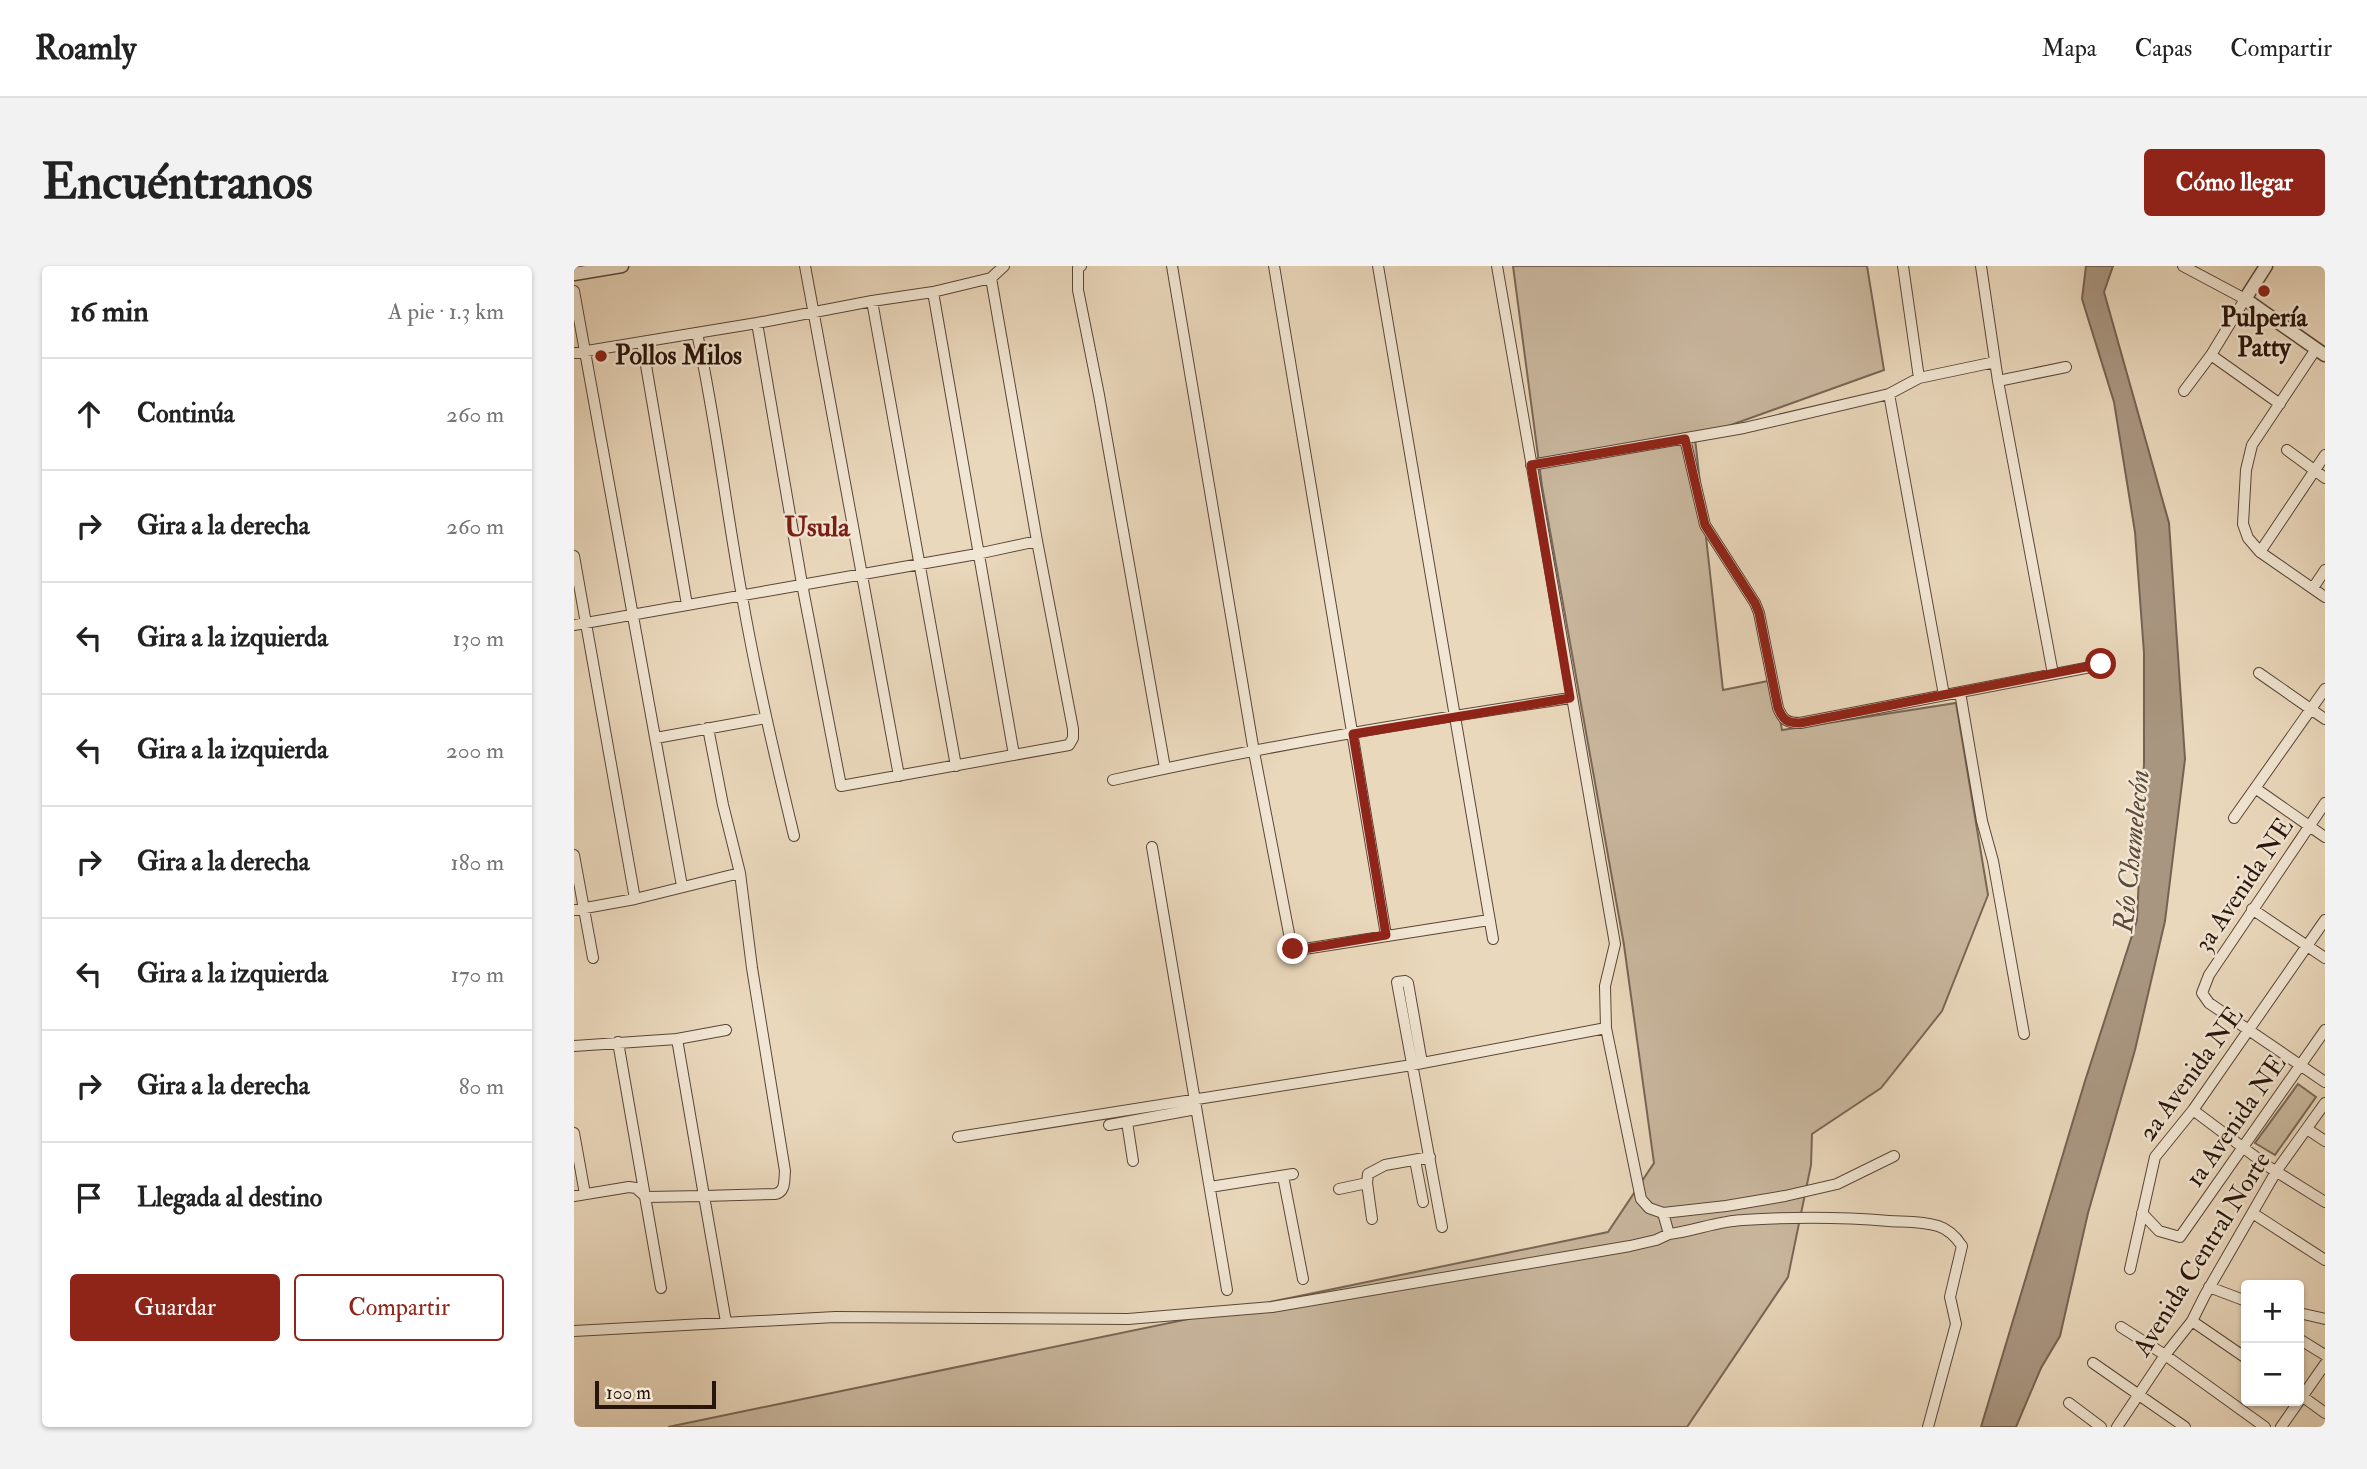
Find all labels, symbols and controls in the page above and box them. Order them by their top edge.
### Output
text: Roamly [35,28,136,69]
text: Mapa [2042,33,2097,64]
text: Capas [2135,33,2192,64]
text: Compartir [2230,33,2332,64]
button: Cómo llegar [2144,149,2325,216]
text: Encuéntranos [42,152,313,213]
marker: Pulpería Patty [2256,283,2272,299]
text: 16 min [70,293,149,330]
text: A pie · 1.3 km [388,297,504,326]
place label: Pulpería Patty [2221,302,2309,365]
place label: Pollos Milos [615,340,742,372]
marker: Pollos Milos [593,348,609,364]
icon: ahead [70,395,108,433]
text: Continúa [137,398,235,430]
text: 260 m [446,400,504,429]
icon: right [70,507,108,545]
text: Gira a la derecha [137,510,310,542]
district label: Usula [784,510,851,545]
text: 260 m [446,512,504,541]
icon: left [70,619,108,657]
text: Gira a la izquierda [137,622,328,654]
text: 130 m [452,624,504,653]
route start [2085,648,2116,679]
icon: left [70,731,108,769]
text: Gira a la izquierda [137,734,328,766]
text: 200 m [446,736,504,765]
water label: Río Chamelecón [2106,768,2158,935]
street label: 3a Avenida NE [2187,812,2301,958]
icon: right [70,843,108,881]
text: Gira a la derecha [137,846,310,878]
text: 180 m [451,848,504,877]
route end [1277,933,1308,964]
icon: left [70,955,108,993]
text: Gira a la izquierda [137,958,328,990]
text: 170 m [451,960,504,989]
street label: 2a Avenida NE [2132,1001,2250,1147]
street label: 1a Avenida NE [2179,1049,2293,1193]
icon: right [70,1067,108,1105]
text: Gira a la derecha [137,1070,310,1102]
text: 80 m [459,1072,504,1101]
street label: Avenida Central Norte [2126,1146,2278,1363]
icon: arrive [70,1179,108,1217]
text: Llegada al destino [137,1182,322,1214]
button: Guardar [70,1274,280,1341]
button: Compartir [294,1274,504,1341]
map controls [2241,1280,2304,1406]
button: + [2241,1280,2304,1343]
button: − [2241,1343,2304,1406]
scale bar [595,1378,716,1410]
text: 100 m [606,1381,651,1405]

